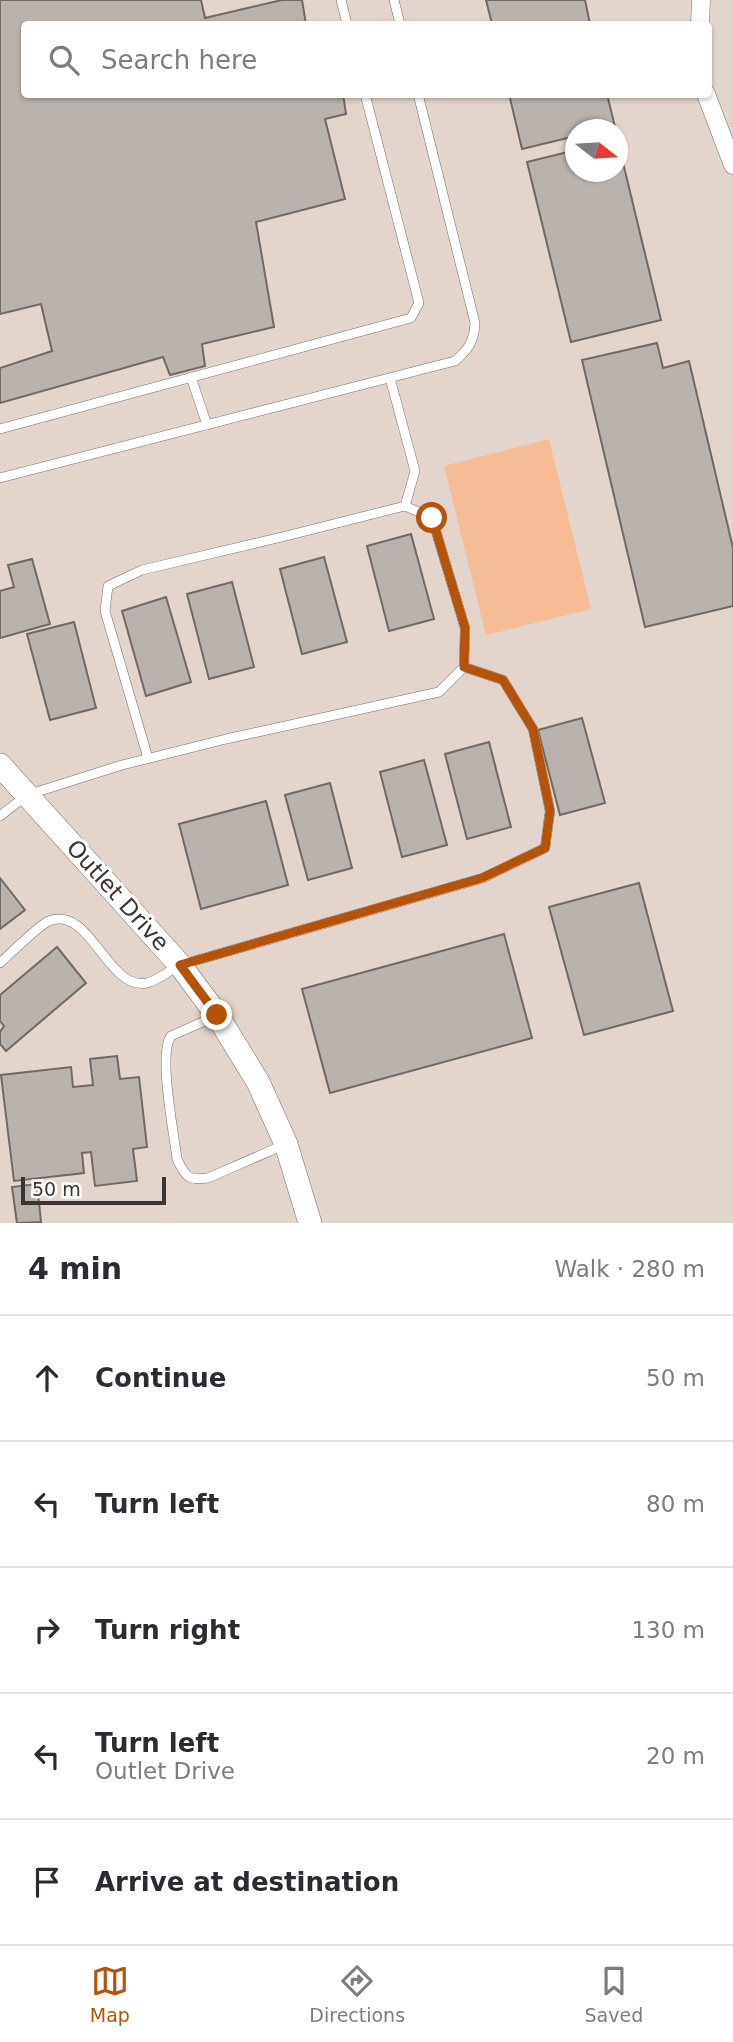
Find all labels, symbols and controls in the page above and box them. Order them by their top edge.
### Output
search box [21,21,712,98]
icon: search [45,41,83,79]
text: Search here [101,45,257,75]
north arrow [565,119,628,182]
route start [416,502,447,533]
street label: Outlet Drive [62,834,174,956]
route end [201,999,232,1030]
scale bar [21,1174,166,1206]
text: 50 m [32,1178,81,1200]
text: 4 min [28,1251,122,1286]
text: Walk · 280 m [554,1256,705,1282]
icon: ahead [28,1359,66,1397]
text: Continue [95,1363,226,1393]
text: 50 m [646,1365,705,1391]
icon: left [28,1485,66,1523]
text: Turn left [95,1489,219,1519]
text: 80 m [646,1491,705,1517]
icon: right [28,1611,66,1649]
text: Turn right [95,1615,240,1645]
text: 130 m [631,1617,705,1643]
text: Turn left [95,1728,219,1758]
icon: left [28,1737,66,1775]
text: 20 m [646,1743,705,1769]
text: Outlet Drive [95,1758,235,1784]
icon: arrive [28,1863,66,1901]
text: Arrive at destination [95,1867,399,1897]
tab: Map [90,1962,130,2026]
tab: Directions [309,1962,405,2026]
tab: Saved [585,1962,643,2026]

